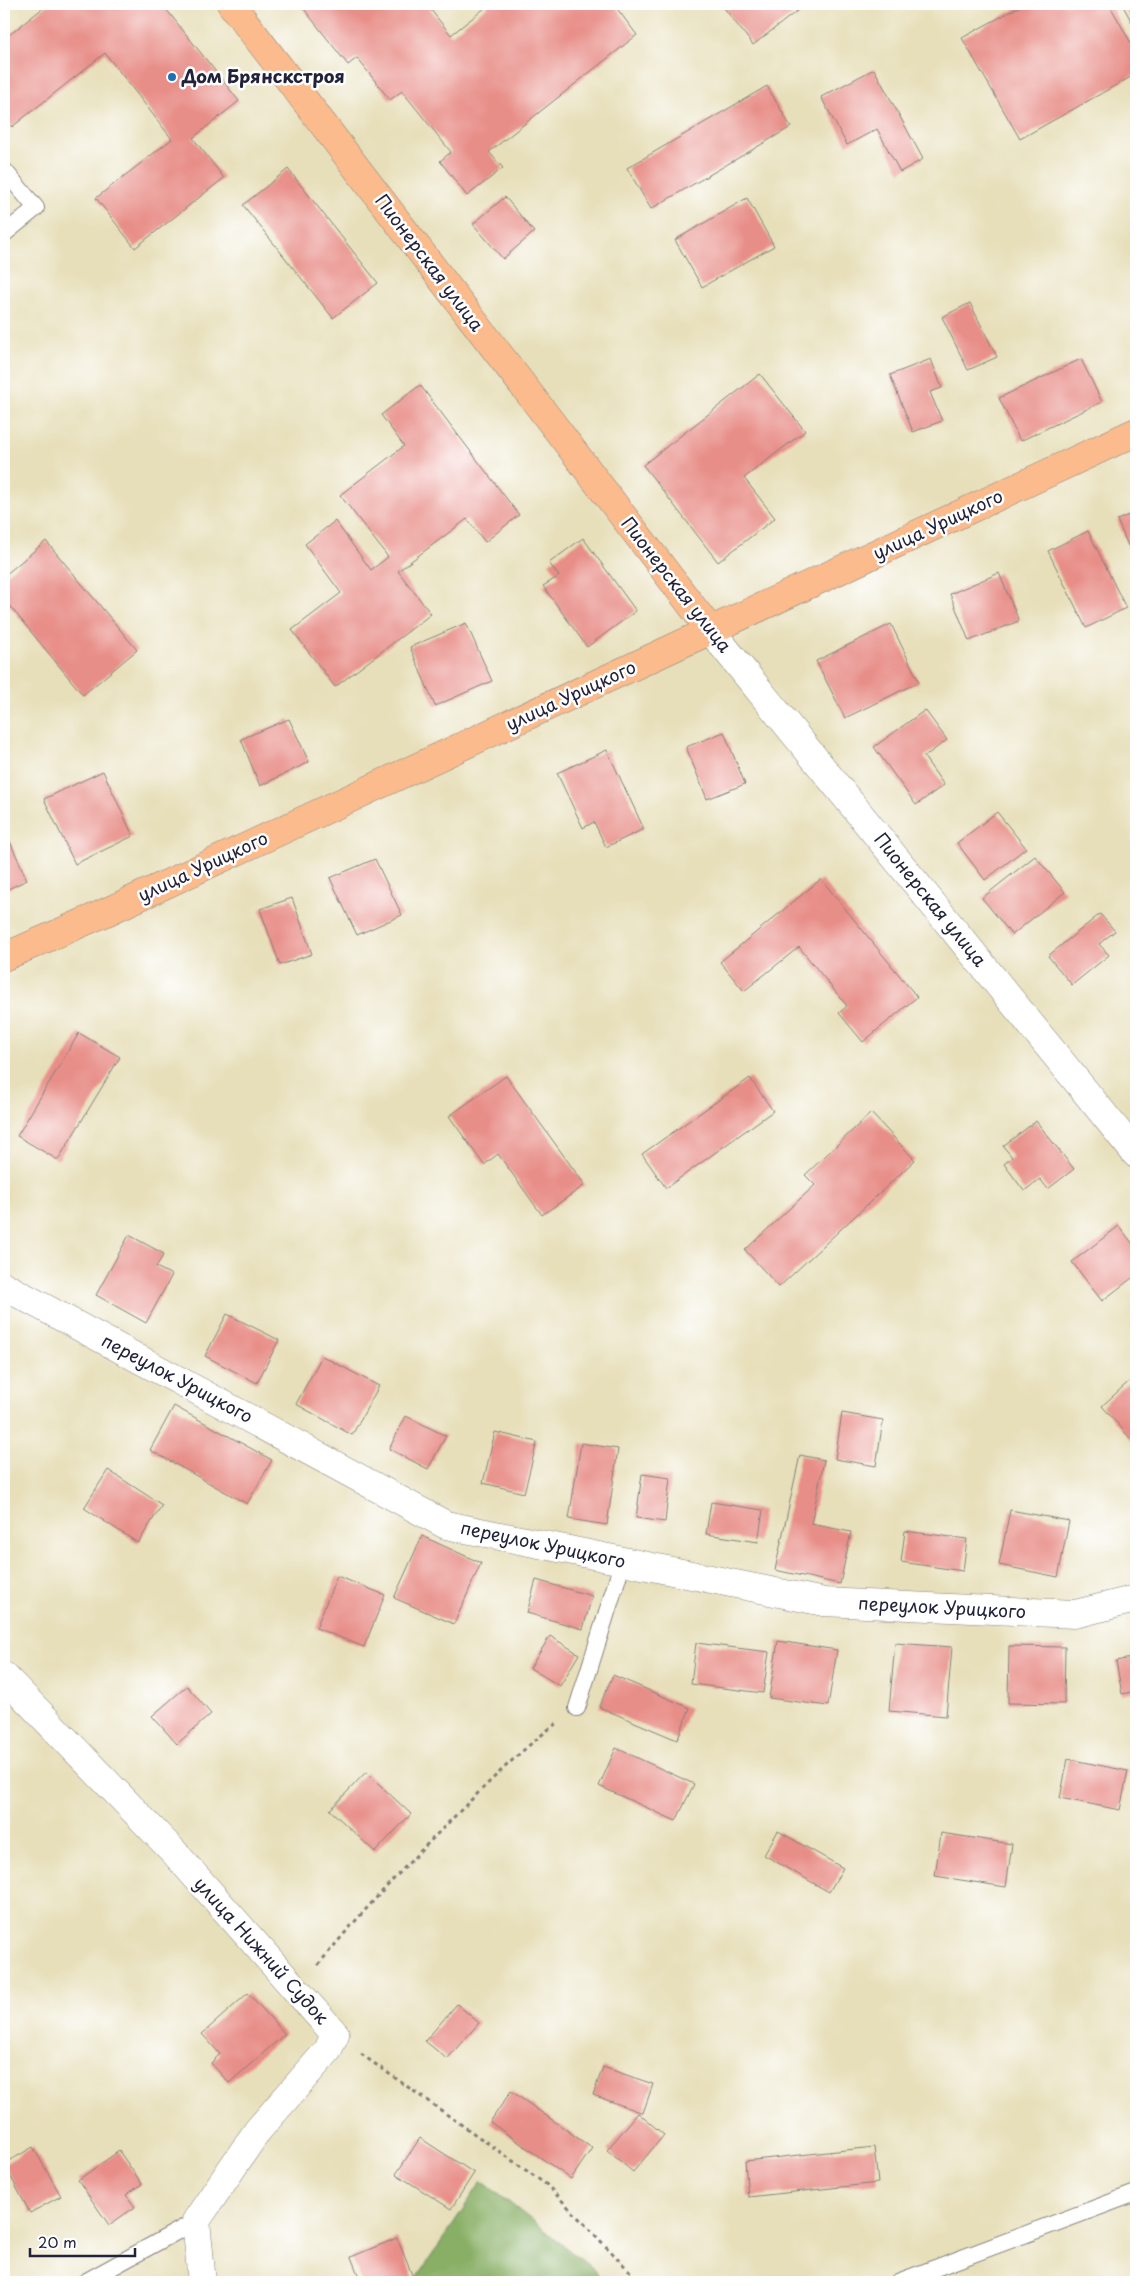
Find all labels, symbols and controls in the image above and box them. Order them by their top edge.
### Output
place label: Дом Брянскстроя [181,62,345,89]
marker: Дом Брянскстроя [166,71,178,83]
street label: Пионерская улица [370,188,491,337]
street label: улица Урицкого [868,482,1007,566]
street label: Пионерская улица [616,510,739,658]
street label: улица Урицкого [501,653,640,737]
street label: улица Урицкого [133,824,272,908]
street label: Пионерская улица [869,826,994,972]
street label: переулок Урицкого [97,1326,258,1429]
street label: переулок Урицкого [458,1513,628,1574]
street label: переулок Урицкого [857,1589,1027,1624]
street label: улица Нижний Судок [188,1870,336,2030]
scale bar [30,2226,135,2258]
text: 20 m [38,2230,77,2253]

